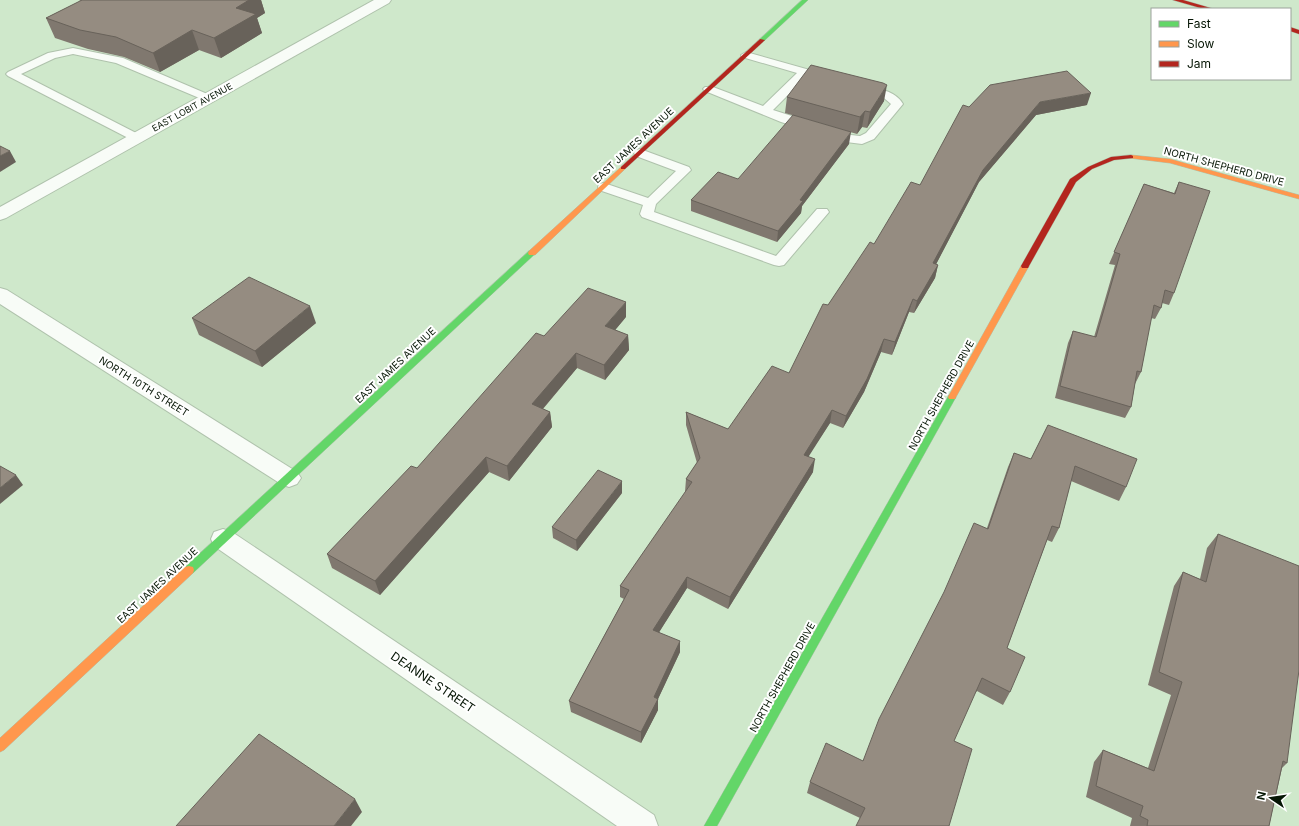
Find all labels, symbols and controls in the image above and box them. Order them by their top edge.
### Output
legend [1151,8,1291,80]
text: Fast [1187,16,1211,31]
text: Slow [1187,36,1215,51]
text: Jam [1187,56,1211,71]
street label: EAST LOBIT AVENUE [150,80,234,134]
street label: EAST JAMES AVENUE [590,105,676,185]
street label: NORTH SHEPHERD DRIVE [1163,144,1285,188]
street label: EAST JAMES AVENUE [352,325,438,405]
street label: NORTH SHEPHERD DRIVE [906,338,976,452]
street label: NORTH 10TH STREET [97,354,191,418]
street label: EAST JAMES AVENUE [114,545,200,625]
street label: NORTH SHEPHERD DRIVE [747,620,817,734]
street label: DEANNE STREET [388,648,478,716]
north arrow [1251,778,1291,818]
text: N [1253,790,1269,801]

